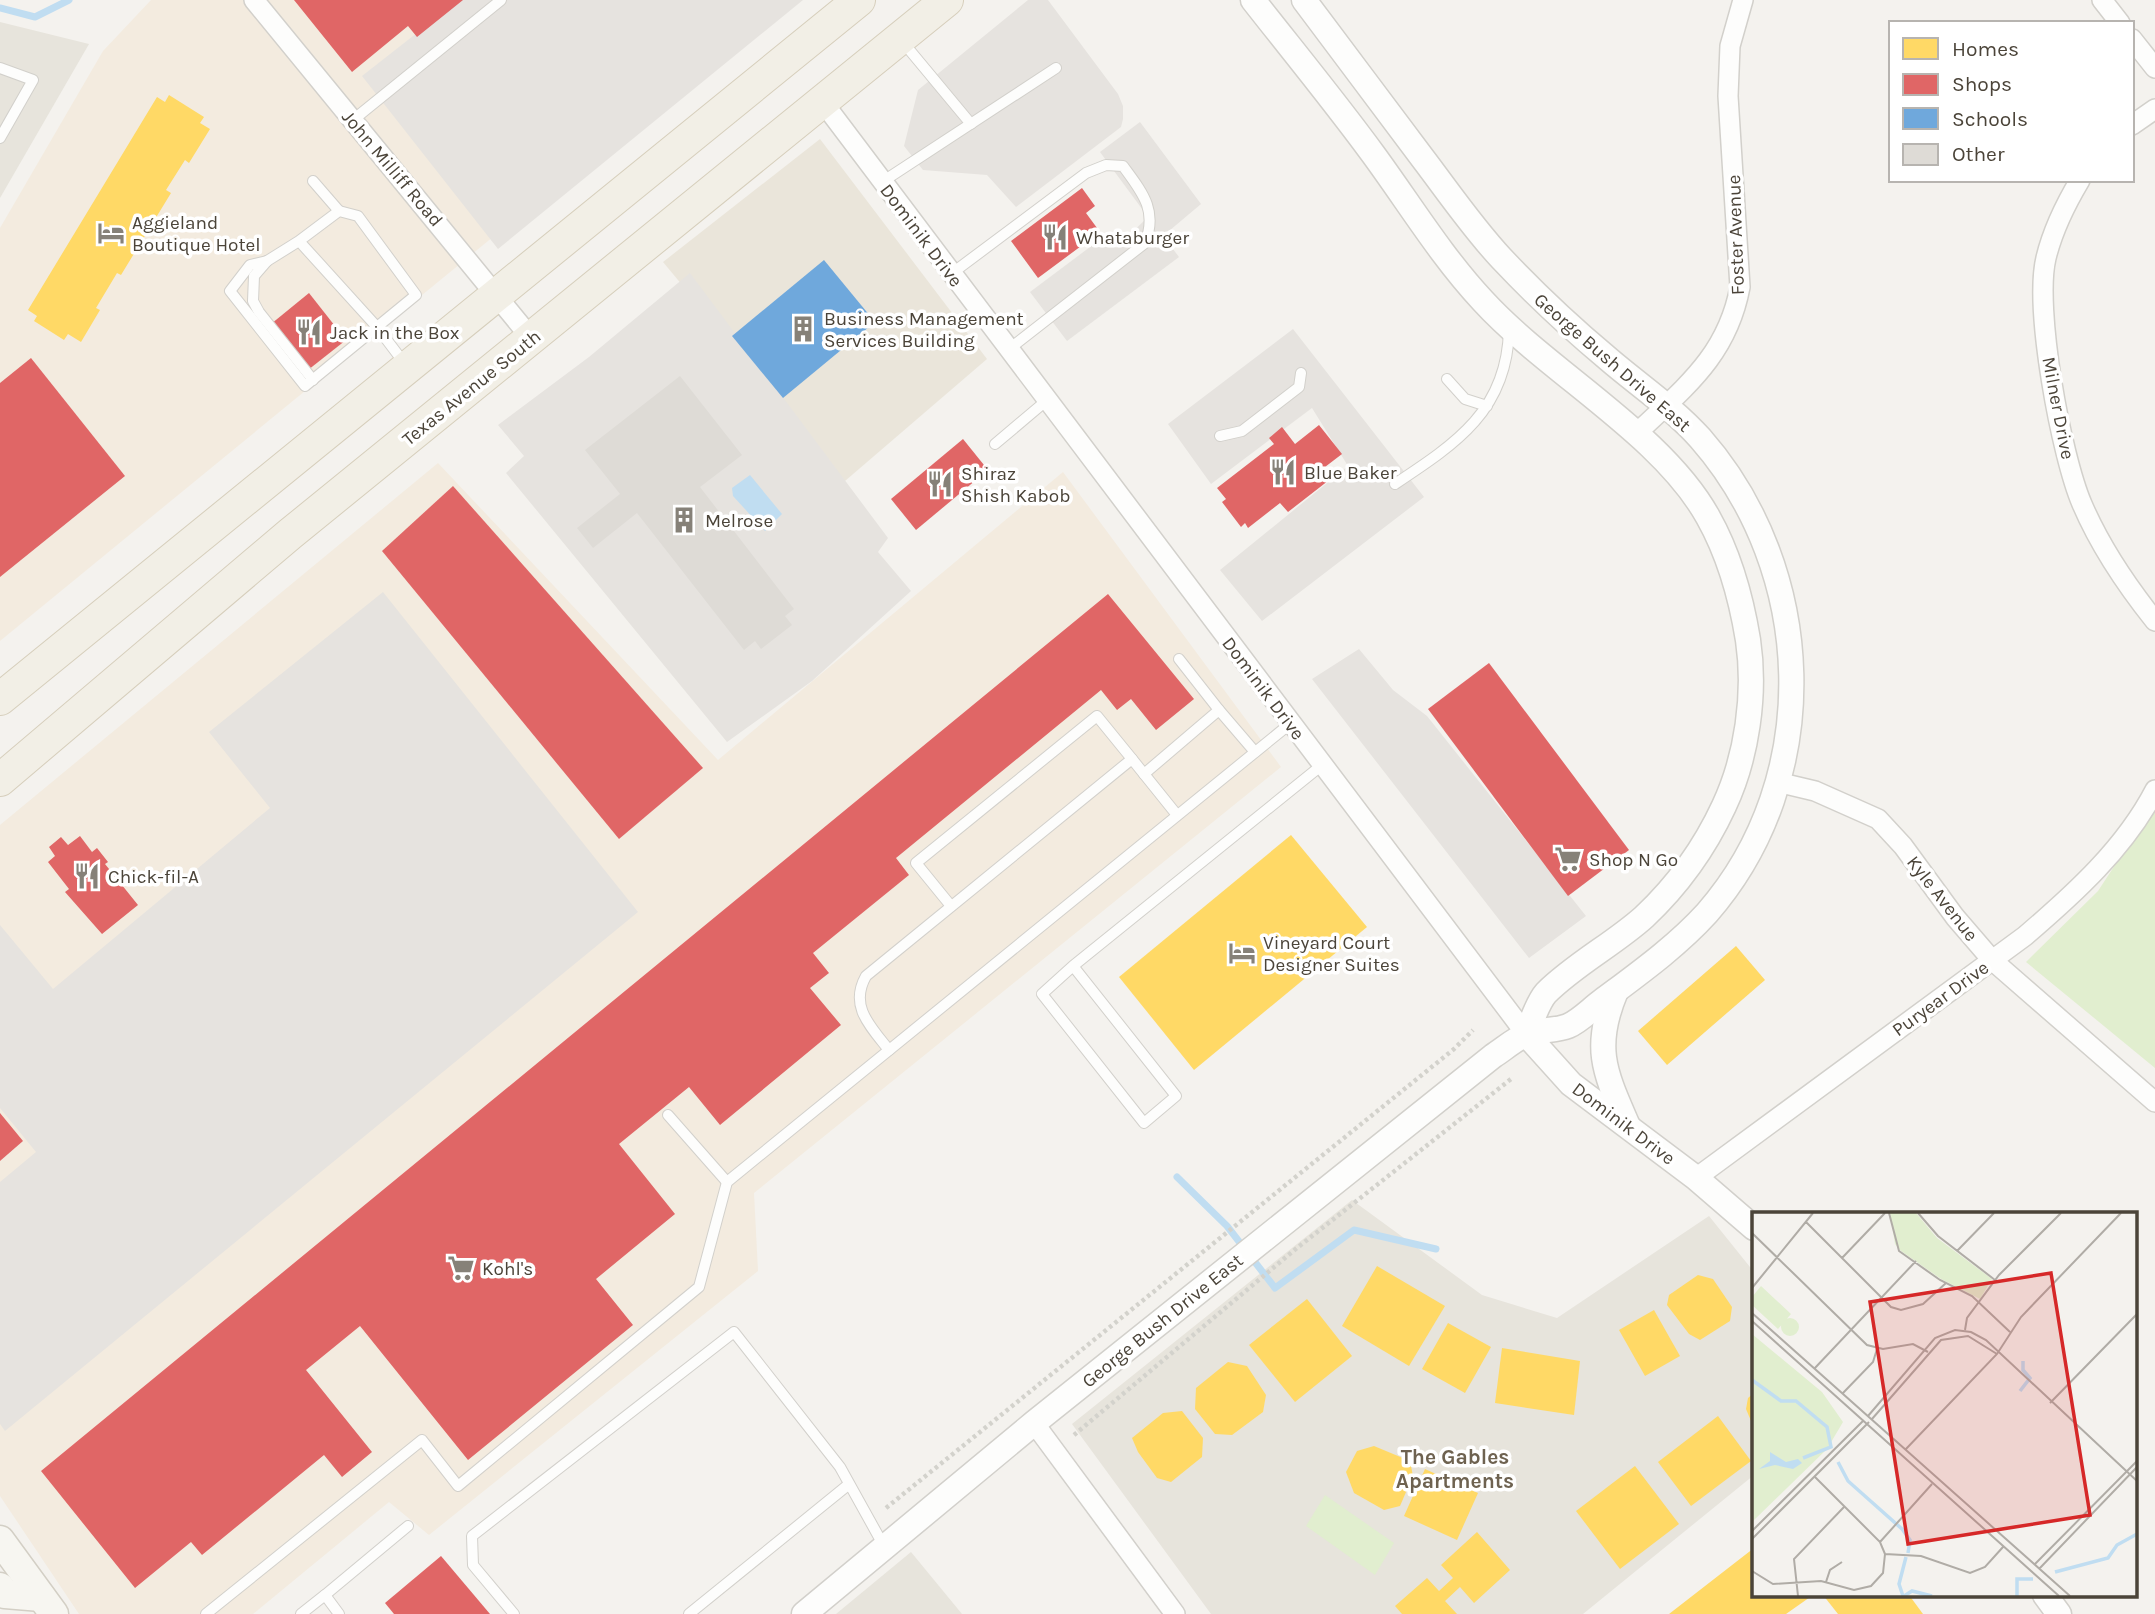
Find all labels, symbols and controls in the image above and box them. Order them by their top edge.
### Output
legend [1889,21,2134,182]
text: Homes [1952,37,2019,61]
text: Shops [1952,72,2012,96]
street label: John Milliff Road [337,106,447,231]
text: Schools [1952,107,2028,131]
text: Other [1952,142,2005,166]
street label: Foster Avenue [1723,174,1749,296]
street label: Dominik Drive [875,180,967,291]
place label: Aggieland Boutique Hotel [132,212,261,256]
hotel icon: Aggieland Boutique Hotel [96,218,126,248]
restaurant icon: Whataburger [1040,222,1070,252]
place label: Whataburger [1076,227,1189,249]
street label: George Bush Drive East [1530,289,1695,437]
place label: Business Management Services Building [824,308,1024,352]
building icon: Business Management Services Building [788,314,818,344]
restaurant icon: Jack in the Box [294,317,324,347]
place label: Jack in the Box [330,322,460,344]
street label: Texas Avenue South [398,325,545,450]
street label: Milner Drive [2037,355,2079,461]
restaurant icon: Blue Baker [1268,457,1298,487]
place label: Blue Baker [1304,462,1397,484]
place label: Shiraz Shish Kabob [961,463,1070,507]
restaurant icon: Shiraz Shish Kabob [925,469,955,499]
building icon: Melrose [669,505,699,535]
place label: Melrose [705,510,773,532]
street label: Dominik Drive [1217,633,1309,744]
supermarket icon: Shop N Go [1553,844,1583,874]
place label: Shop N Go [1589,849,1678,871]
street label: Kyle Avenue [1902,851,1982,946]
restaurant icon: Chick-fil-A [72,861,102,891]
place label: Chick-fil-A [108,866,199,888]
place label: Vineyard Court Designer Suites [1263,932,1400,976]
hotel icon: Vineyard Court Designer Suites [1227,938,1257,968]
street label: Puryear Drive [1888,956,1993,1041]
street label: Dominik Drive [1568,1078,1679,1170]
inset map [1752,1212,2138,1596]
street label: George Bush Drive East [1078,1249,1247,1392]
supermarket icon: Kohl's [446,1253,476,1283]
place label: Kohl's [482,1258,533,1280]
district label: The Gables Apartments [1396,1445,1514,1493]

